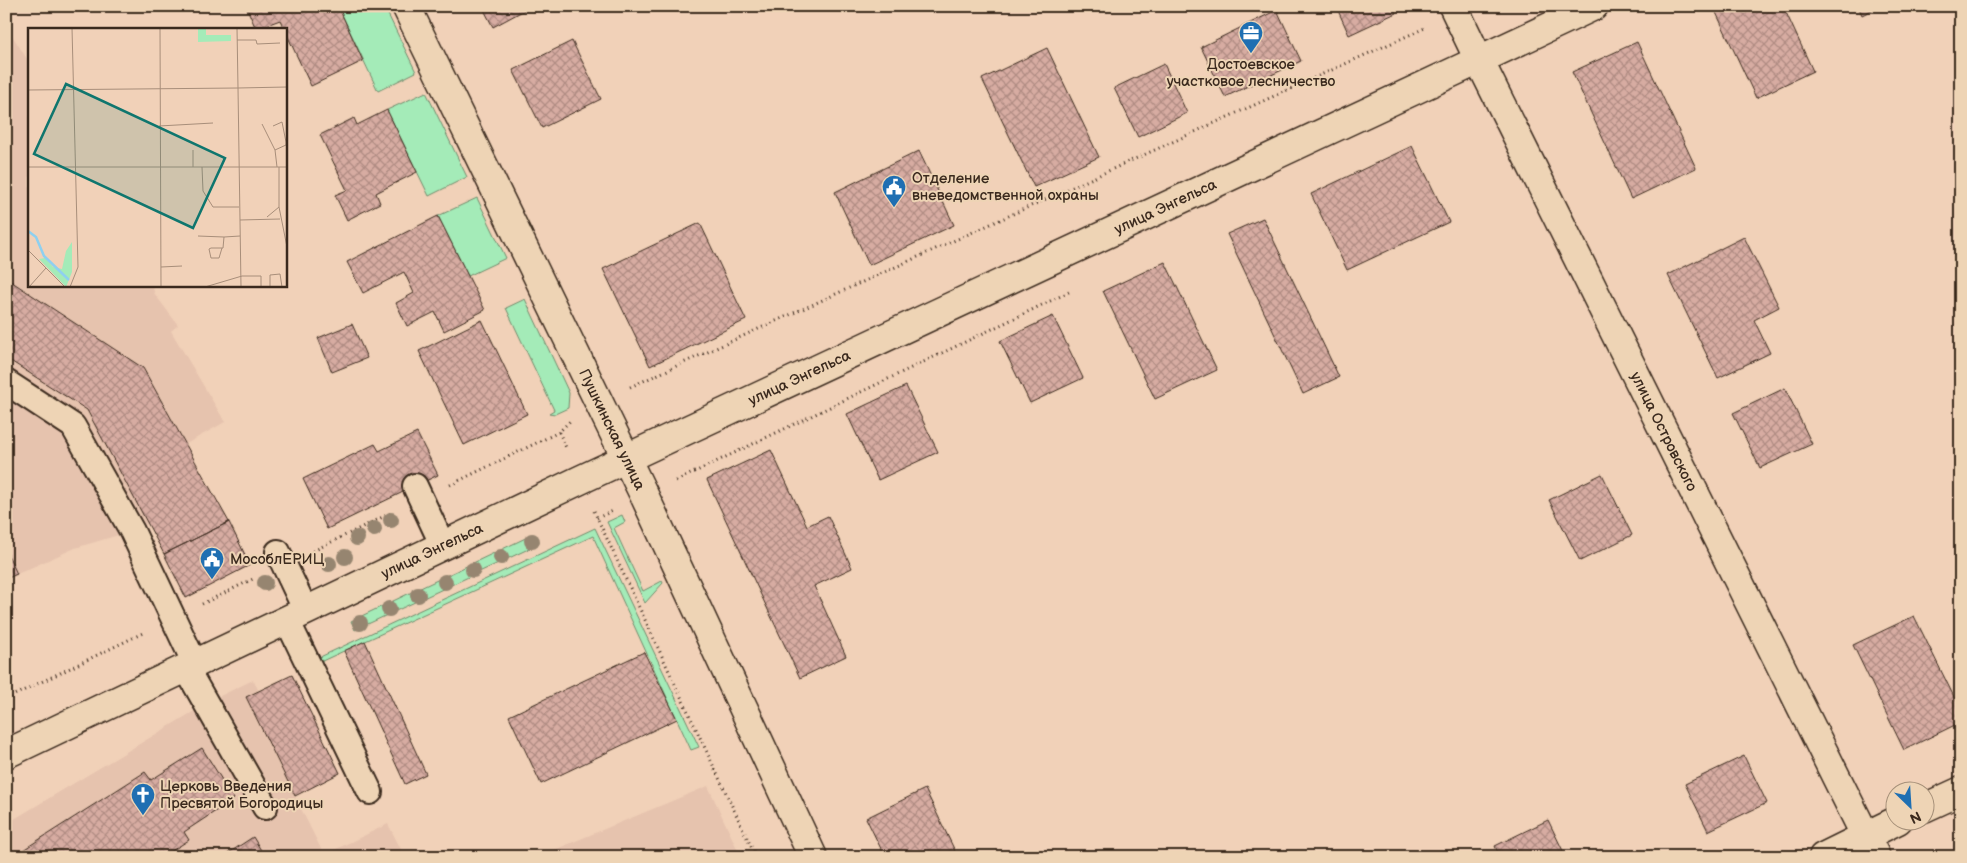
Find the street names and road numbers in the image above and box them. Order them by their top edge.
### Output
street label: улица Энгельса [1111,175,1220,239]
street label: улица Энгельса [745,346,854,410]
street label: Пушкинская улица [574,366,649,494]
street label: улица Островского [1626,369,1701,495]
street label: улица Энгельса [378,519,486,584]

